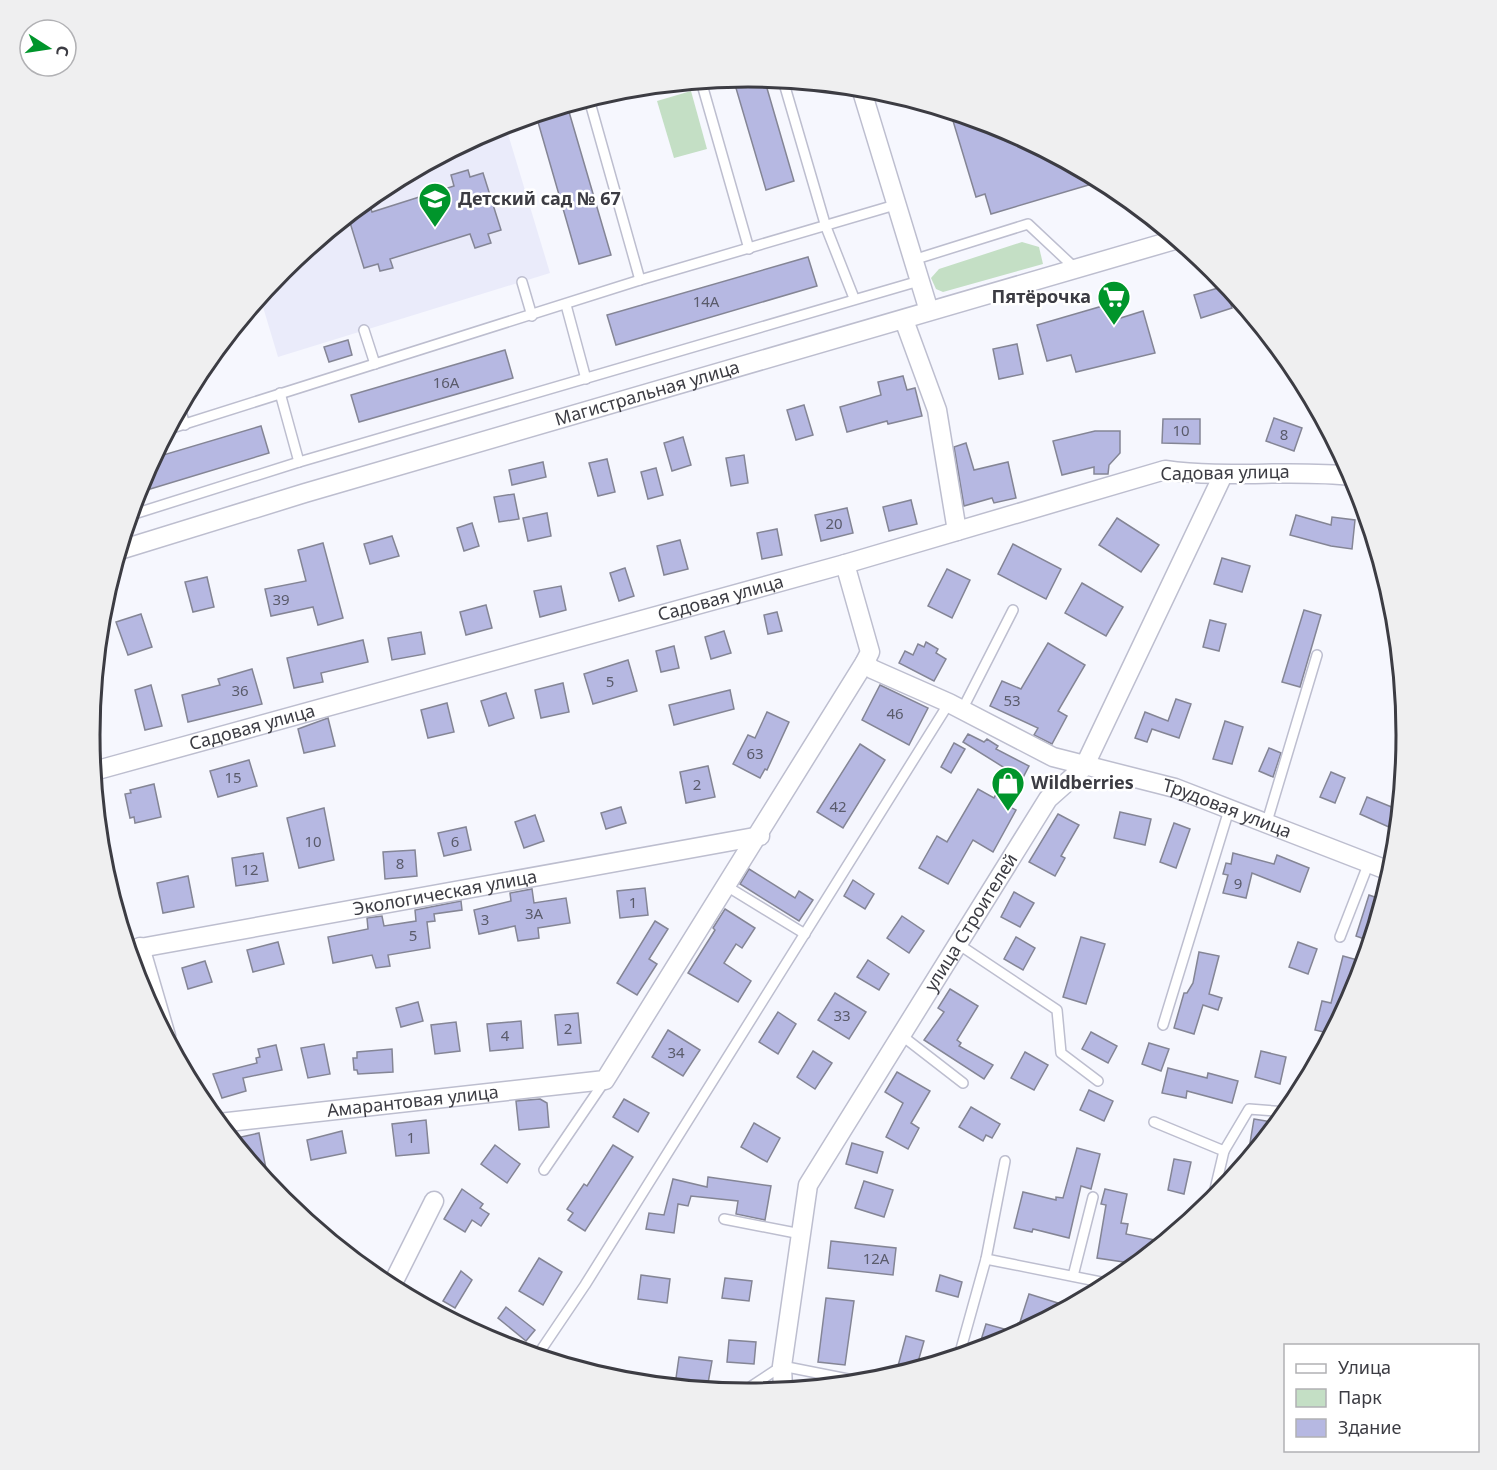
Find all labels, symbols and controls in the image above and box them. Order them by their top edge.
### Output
north arrow [18,18,78,78]
text: С [51,44,75,58]
school or university icon: Детский сад № 67 [417,181,453,228]
place label: Детский сад № 67 [458,186,621,210]
supermarket icon: Пятёрочка [1096,279,1132,326]
place label: Пятёрочка [992,284,1091,308]
house number: 14А [693,291,720,311]
street label: Магистральная улица [552,354,742,431]
house number: 16А [433,372,460,392]
house number: 10 [1172,420,1190,440]
house number: 8 [1280,424,1288,444]
street label: Садовая улица [1160,459,1290,485]
house number: 20 [825,513,843,533]
street label: Садовая улица [655,569,786,626]
house number: 39 [272,589,290,609]
house number: 5 [606,671,614,691]
house number: 36 [231,680,249,700]
house number: 53 [1003,690,1021,710]
street label: Садовая улица [186,698,317,755]
house number: 46 [886,703,904,723]
house number: 63 [746,743,764,763]
shop icon: Wildberries [990,765,1026,812]
house number: 15 [224,767,242,787]
place label: Wildberries [1031,770,1134,794]
street label: Трудовая улица [1160,772,1295,843]
house number: 2 [693,774,701,794]
house number: 42 [829,796,847,816]
house number: 10 [304,831,322,851]
house number: 6 [451,831,459,851]
street label: улица Строителей [918,848,1022,996]
house number: 8 [396,853,404,873]
house number: 12 [241,859,259,879]
street label: Экологическая улица [351,864,539,920]
house number: 9 [1234,873,1242,893]
house number: 1 [629,892,637,912]
house number: 3А [525,903,544,923]
house number: 3 [481,909,489,929]
house number: 5 [409,925,417,945]
house number: 33 [833,1005,851,1025]
house number: 2 [564,1018,572,1038]
house number: 4 [501,1025,510,1045]
house number: 34 [667,1042,685,1062]
street label: Амарантовая улица [326,1079,500,1122]
house number: 1 [407,1127,415,1147]
house number: 12А [863,1248,890,1268]
legend [1284,1344,1479,1452]
text: Улица [1338,1355,1391,1379]
text: Парк [1338,1385,1382,1409]
text: Здание [1338,1415,1402,1439]

